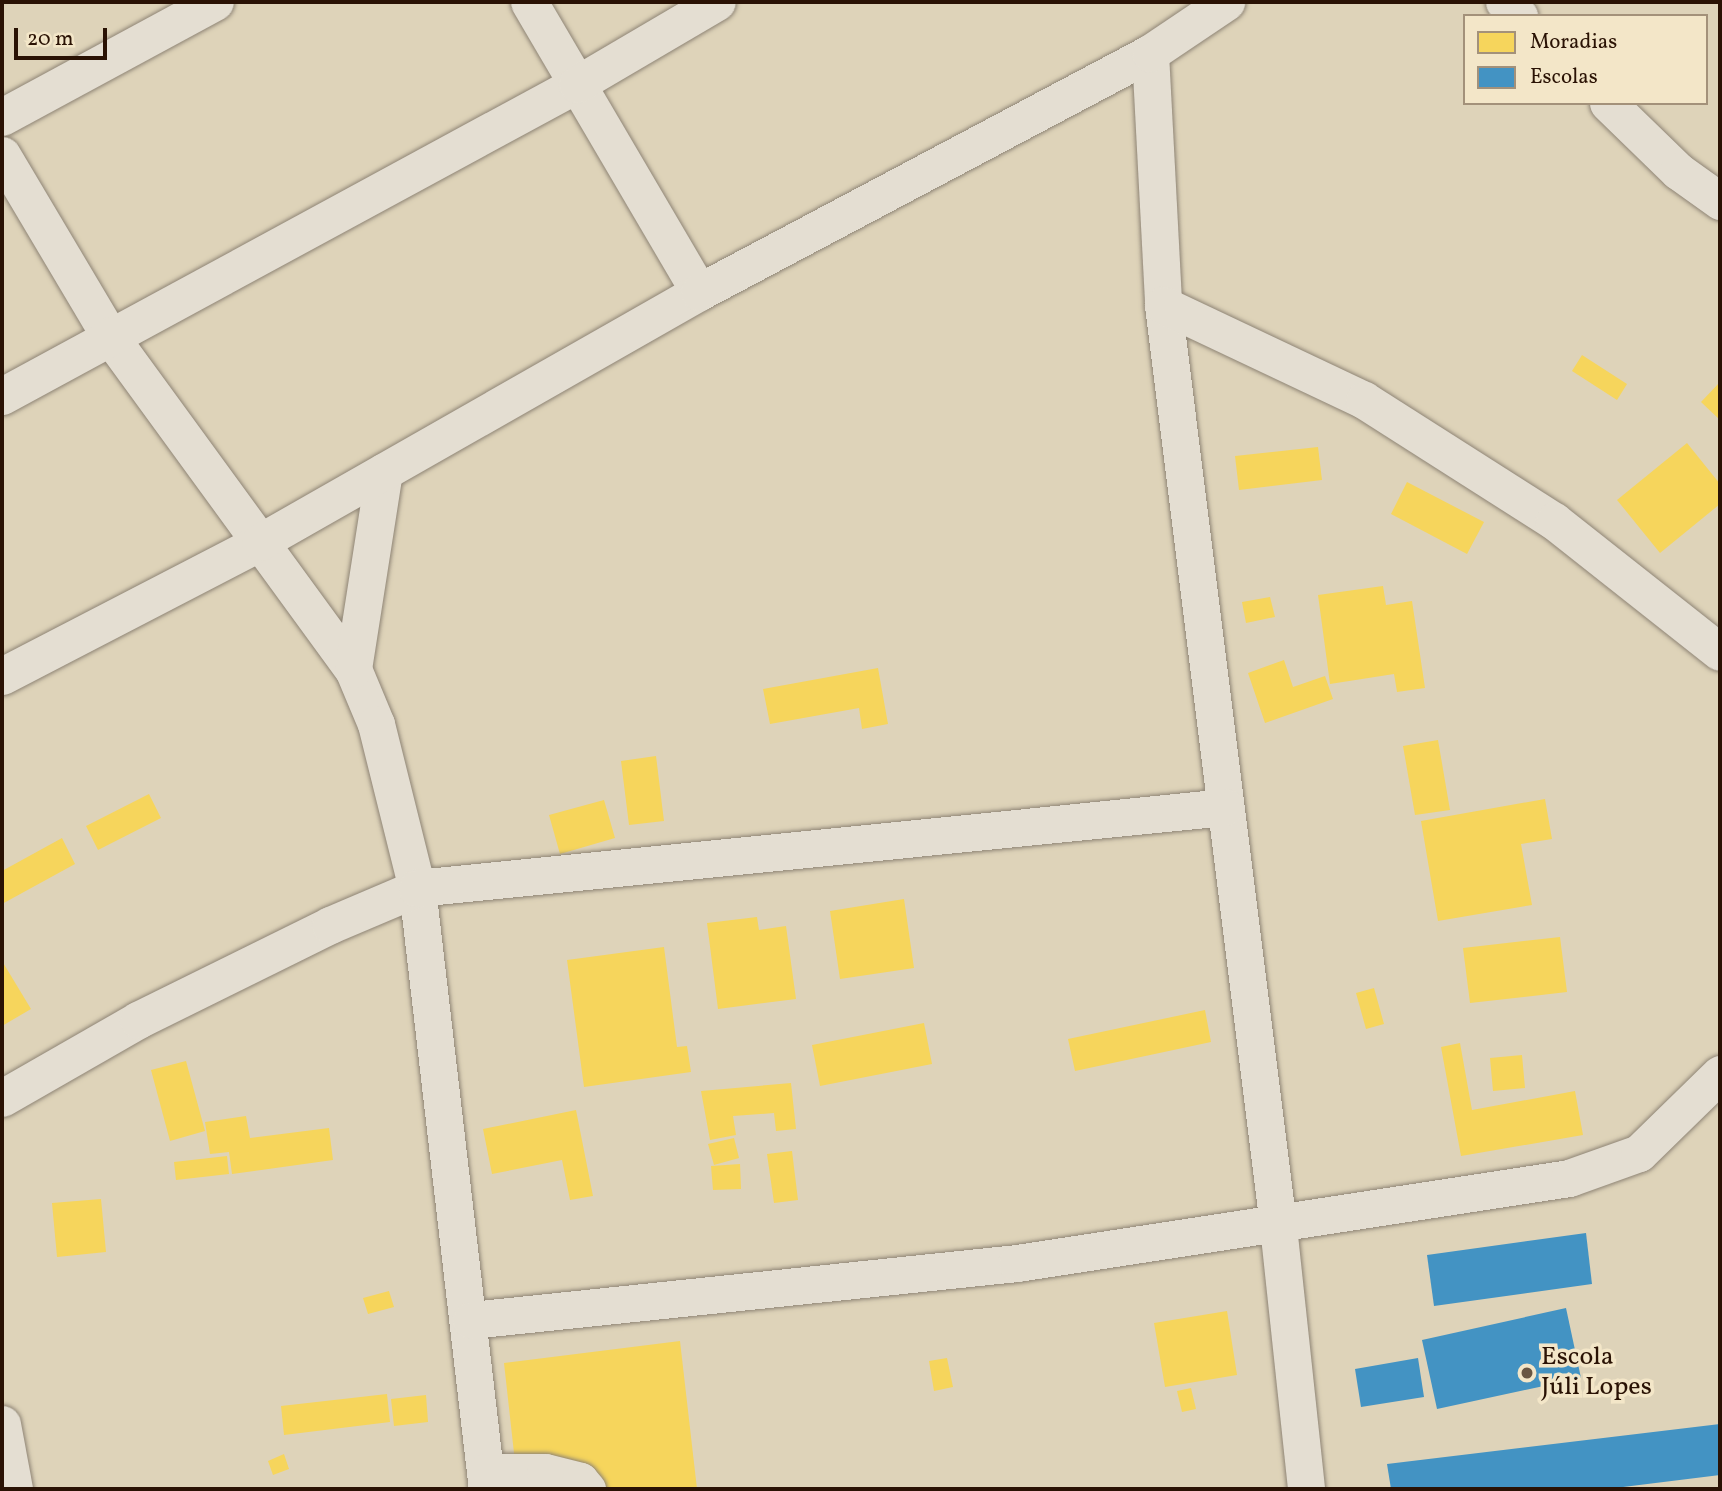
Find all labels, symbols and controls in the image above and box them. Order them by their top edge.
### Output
scale bar [18,14,110,58]
legend [1463,14,1708,105]
text: 20 m [27,25,73,54]
text: Moradias [1530,28,1617,57]
text: Escolas [1530,63,1598,92]
place label: Escola Júli Lopes [1541,1342,1652,1404]
marker: Escola Júli Lopes [1519,1365,1535,1381]

